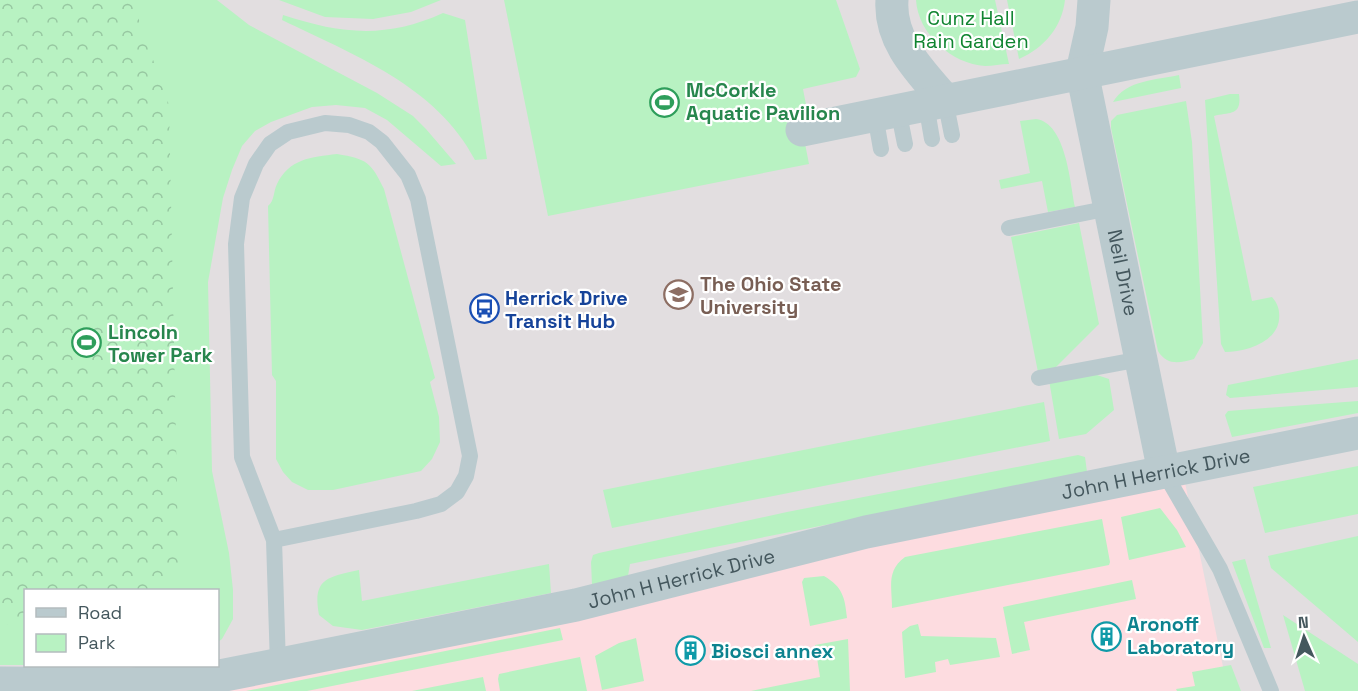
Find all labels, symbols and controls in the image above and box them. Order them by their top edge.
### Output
park label: Cunz Hall Rain Garden [913,5,1029,54]
place label: McCorkle Aquatic Pavilion [686,77,840,126]
sports icon: McCorkle Aquatic Pavilion [649,86,681,118]
street label: Neil Drive [1102,227,1145,318]
place label: The Ohio State University [700,271,842,320]
school or university icon: The Ohio State University [663,279,695,311]
place label: Herrick Drive Transit Hub [505,285,628,334]
bus stop icon: Herrick Drive Transit Hub [468,293,500,325]
place label: Lincoln Tower Park [108,319,213,368]
sports icon: Lincoln Tower Park [71,327,103,359]
street label: John H Herrick Drive [1059,442,1253,505]
street label: John H Herrick Drive [585,542,778,615]
legend [24,589,219,667]
text: Road [78,601,122,624]
north arrow [1274,607,1334,667]
place label: Aronoff Laboratory [1127,611,1234,660]
text: N [1297,612,1309,633]
building icon: Aronoff Laboratory [1090,620,1122,652]
text: Park [78,631,116,654]
building icon: Biosci annex [674,635,706,667]
place label: Biosci annex [711,638,834,664]

